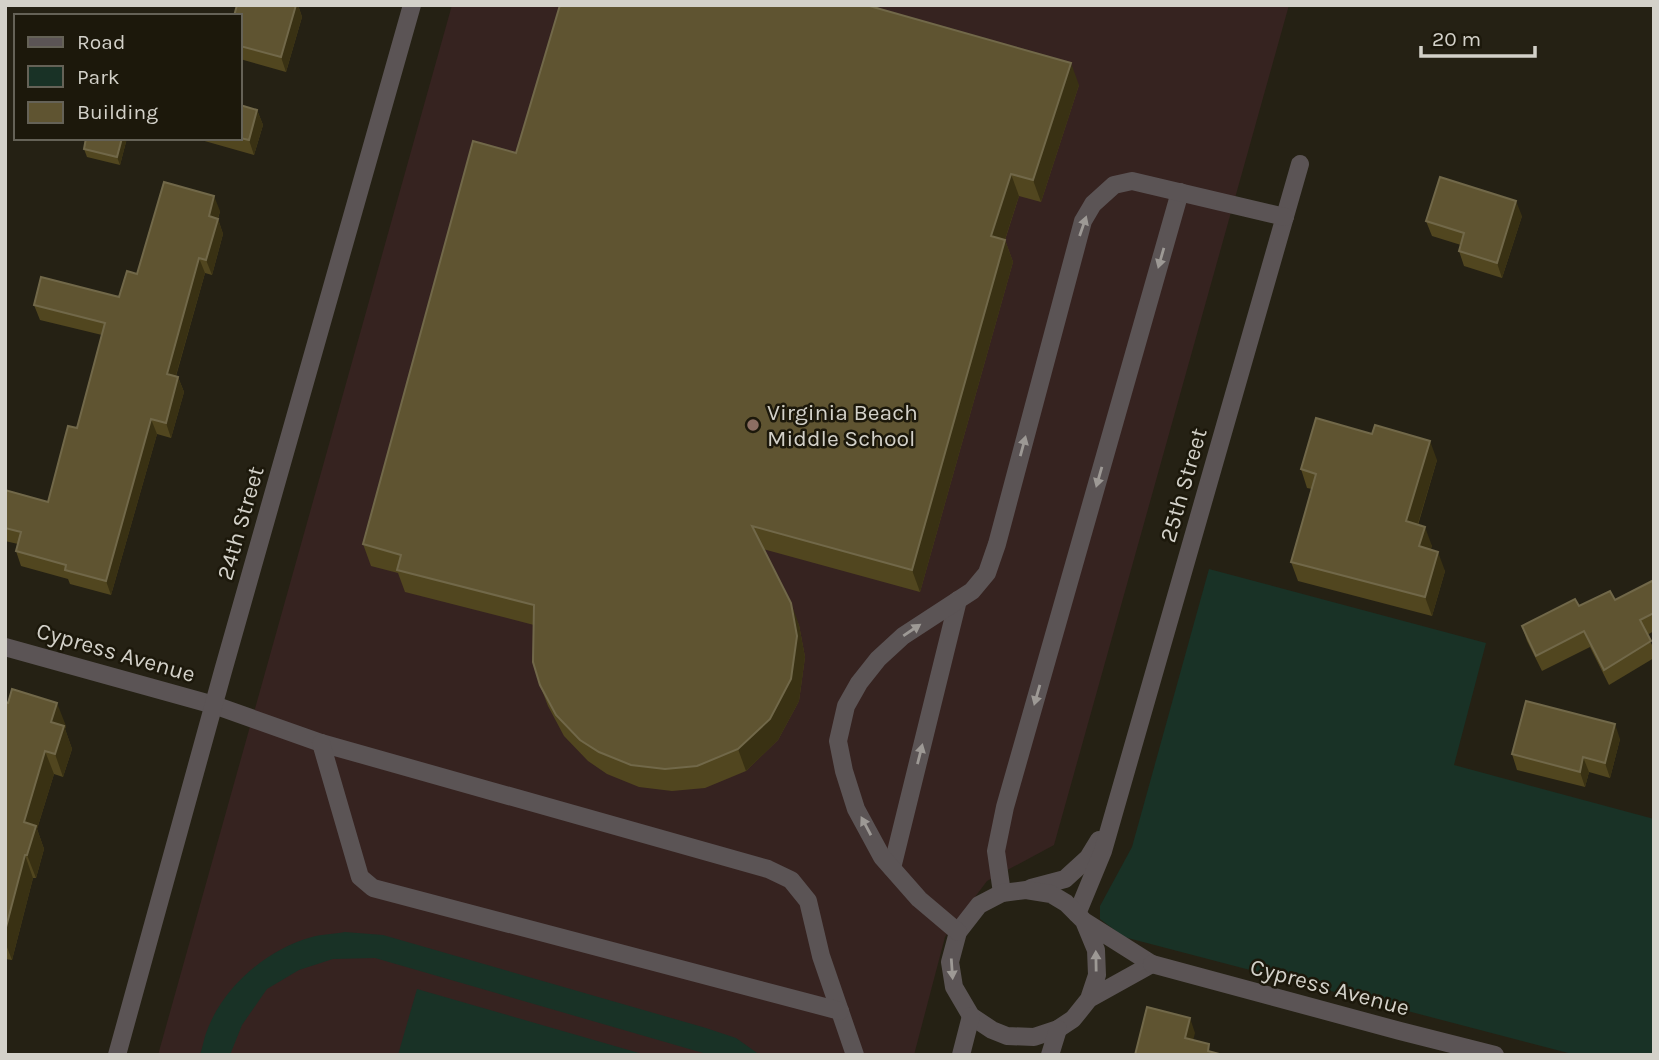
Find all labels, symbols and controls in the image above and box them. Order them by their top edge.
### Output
legend [14,14,242,140]
scale bar [1421,14,1535,58]
text: 20 m [1432,27,1481,51]
text: Road [77,30,125,54]
text: Park [77,65,120,89]
text: Building [77,100,158,124]
one-way arrow [1078,216,1089,237]
one-way arrow [1155,247,1166,269]
place label: Virginia Beach Middle School [767,399,918,452]
marker: Virginia Beach Middle School [745,417,761,433]
street label: 25th Street [1154,425,1213,545]
one-way arrow [1018,435,1029,457]
street label: 24th Street [211,463,270,583]
one-way arrow [1093,466,1104,488]
street label: Cypress Avenue [33,617,198,688]
one-way arrow [902,624,922,637]
one-way arrow [1031,685,1041,706]
one-way arrow [915,743,926,765]
one-way arrow [860,816,871,836]
one-way arrow [1091,950,1102,972]
street label: Cypress Avenue [1247,953,1412,1022]
one-way arrow [947,958,958,980]

